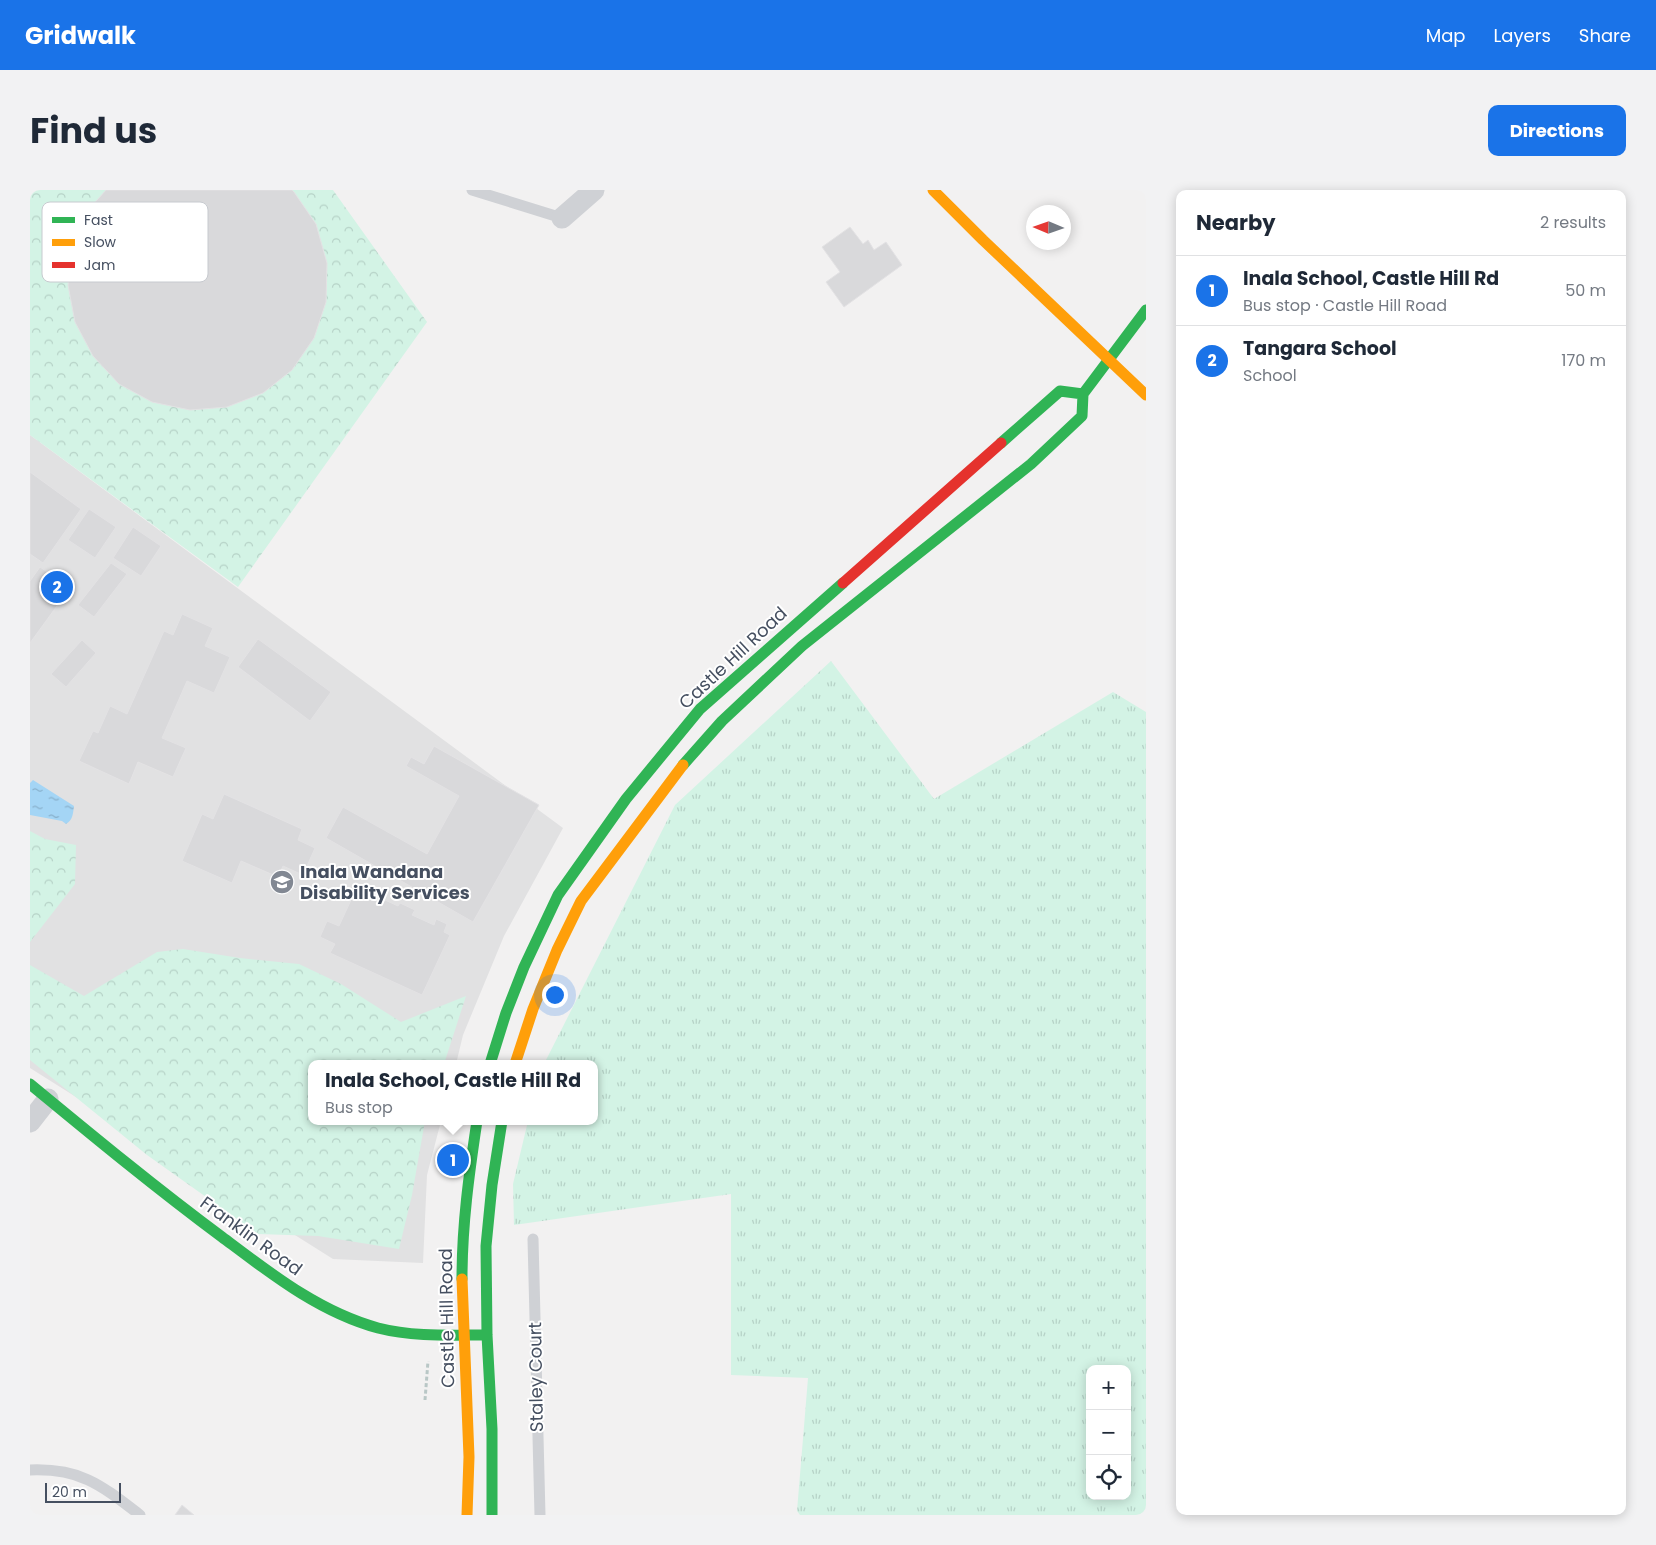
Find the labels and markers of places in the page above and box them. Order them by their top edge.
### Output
pin: 2 [41,568,73,606]
place label: Inala Wandana Disability Services [300,859,470,905]
school or university icon: Inala Wandana Disability Services [269,869,295,895]
pin: 1 [437,1141,469,1179]

